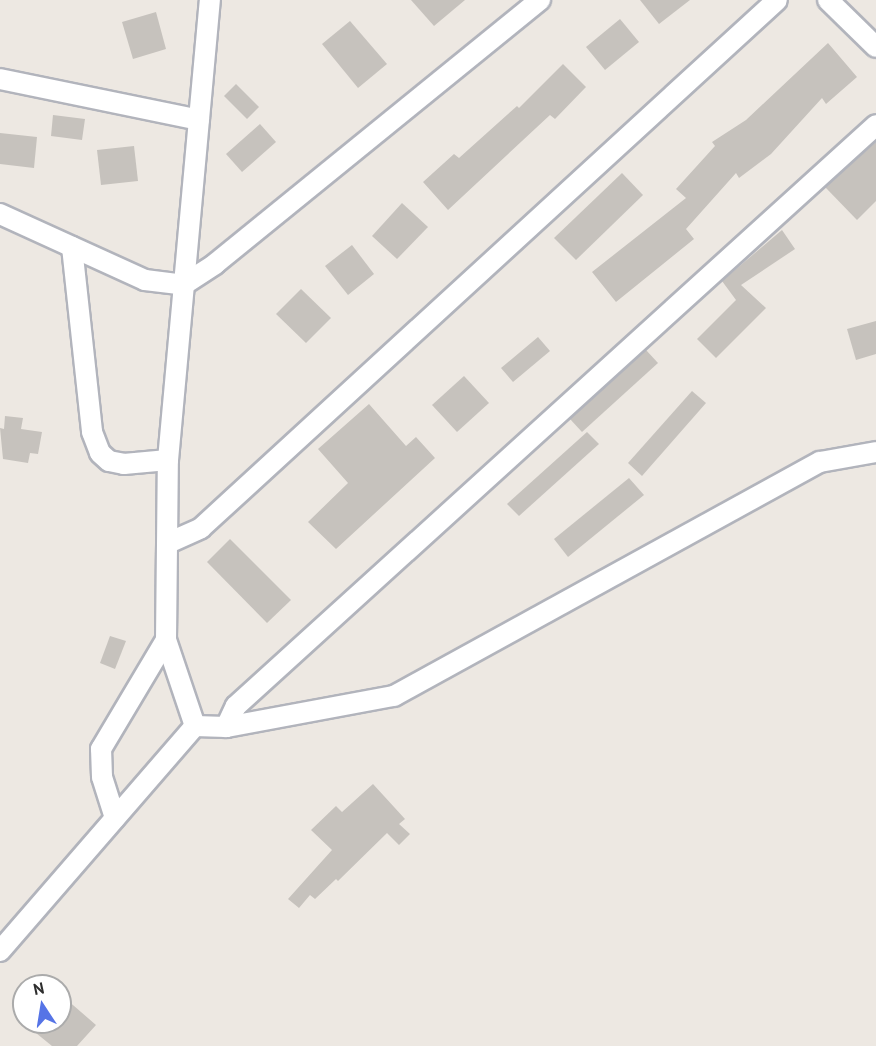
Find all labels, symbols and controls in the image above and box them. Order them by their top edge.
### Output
north arrow [12,974,72,1034]
text: N [31,977,46,999]

